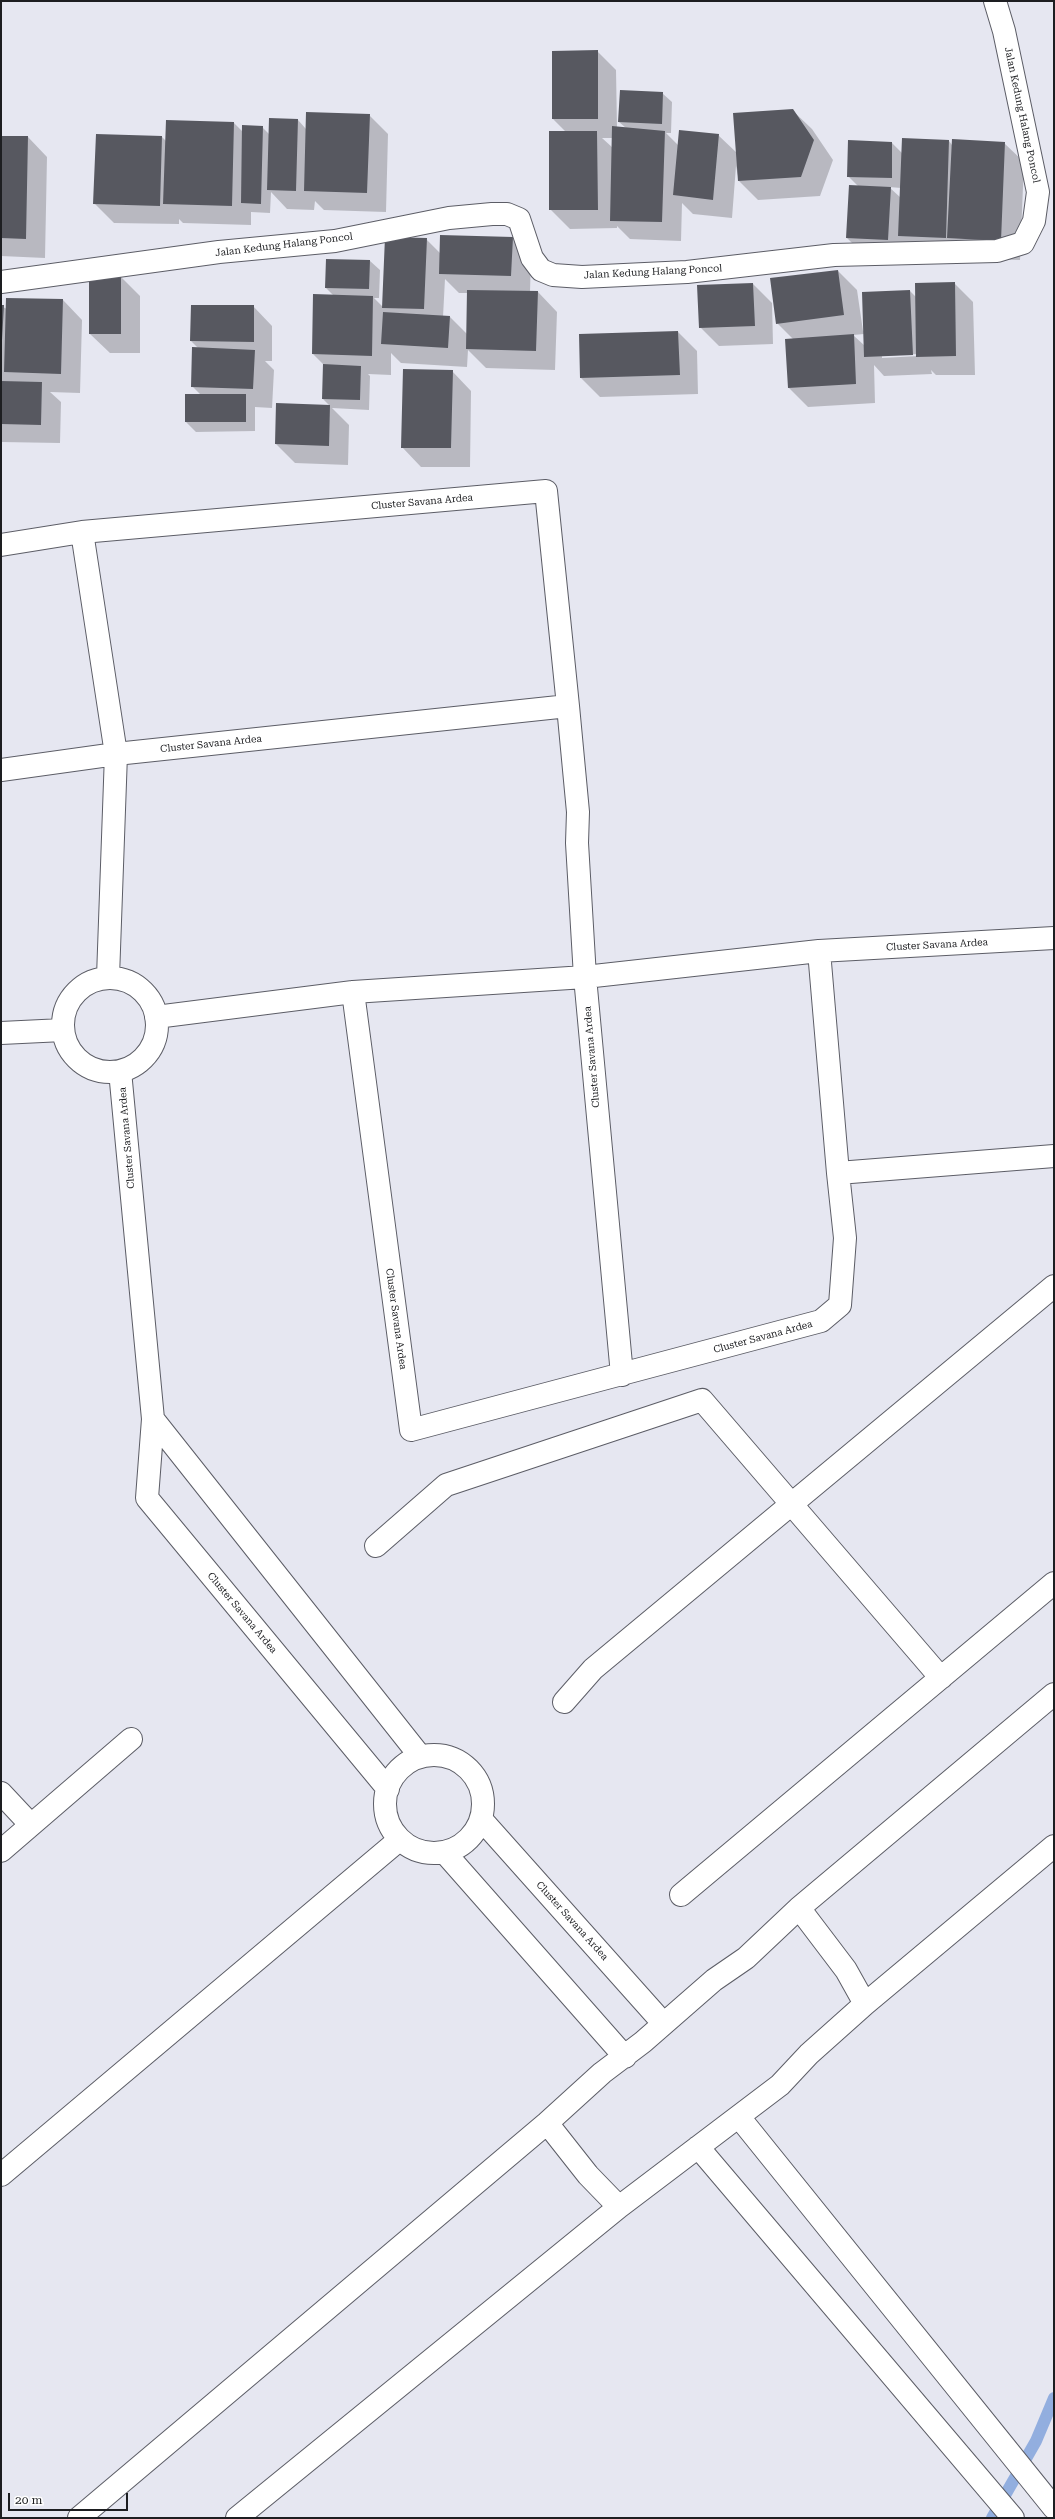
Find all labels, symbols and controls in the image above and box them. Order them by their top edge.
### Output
street label: Jalan Kedung Halang Poncol [1002,46,1042,184]
street label: Jalan Kedung Halang Poncol [214,231,354,259]
street label: Jalan Kedung Halang Poncol [583,262,723,282]
street label: Cluster Savana Ardea [371,492,473,512]
street label: Cluster Savana Ardea [160,733,262,755]
street label: Cluster Savana Ardea [886,936,988,954]
street label: Cluster Savana Ardea [582,1006,602,1108]
street label: Cluster Savana Ardea [117,1087,137,1189]
street label: Cluster Savana Ardea [383,1268,409,1370]
street label: Cluster Savana Ardea [712,1318,814,1356]
street label: Cluster Savana Ardea [205,1570,279,1656]
street label: Cluster Savana Ardea [533,1879,611,1963]
scale bar [10,2485,130,2511]
text: 20 m [15,2493,42,2507]

